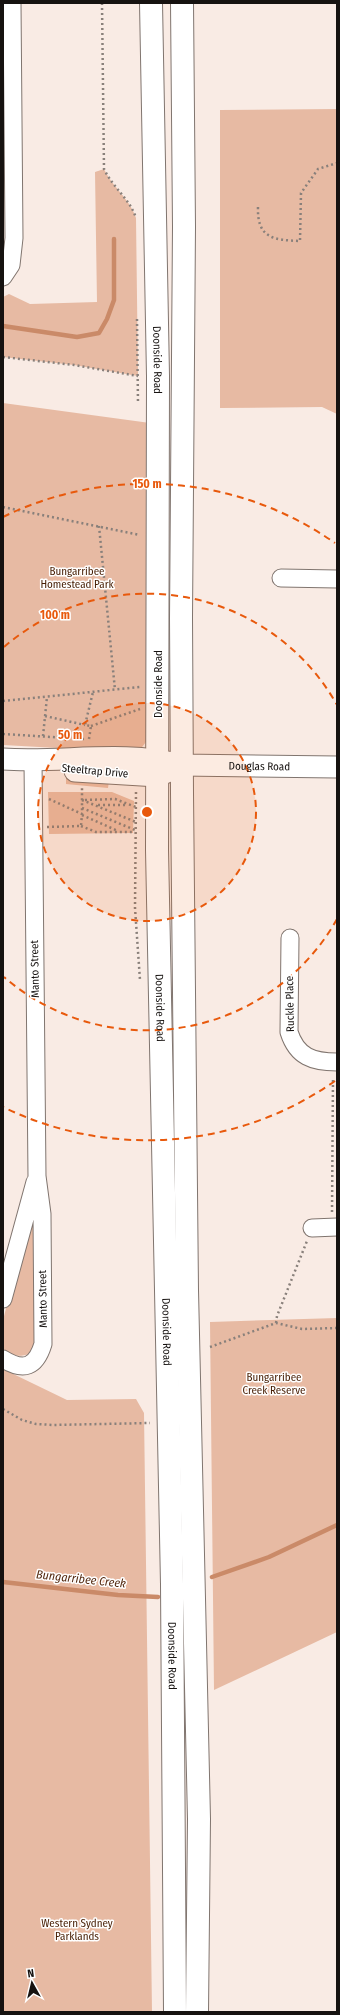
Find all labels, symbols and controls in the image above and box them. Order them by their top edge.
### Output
street label: Doonside Road [151,326,165,394]
text: 150 m [132,477,162,491]
park label: Bungarribee Homestead Park [40,565,114,591]
text: 100 m [40,608,70,622]
street label: Doonside Road [152,650,165,718]
text: 50 m [58,728,82,742]
street label: Douglas Road [229,759,290,773]
street label: Steeltrap Drive [61,762,129,780]
centre of rings [140,805,154,819]
street label: Manto Street [28,940,42,998]
street label: Doonside Road [153,974,167,1042]
street label: Ruckle Place [283,976,297,1032]
street label: Manto Street [36,1270,50,1328]
street label: Doonside Road [160,1298,174,1366]
park label: Bungarribee Creek Reserve [242,1371,306,1397]
water label: Bungarribee Creek [35,1567,127,1591]
street label: Doonside Road [166,1622,179,1690]
park label: Western Sydney Parklands [41,1917,113,1943]
north arrow [12,1963,52,2003]
text: N [27,1967,35,1980]

